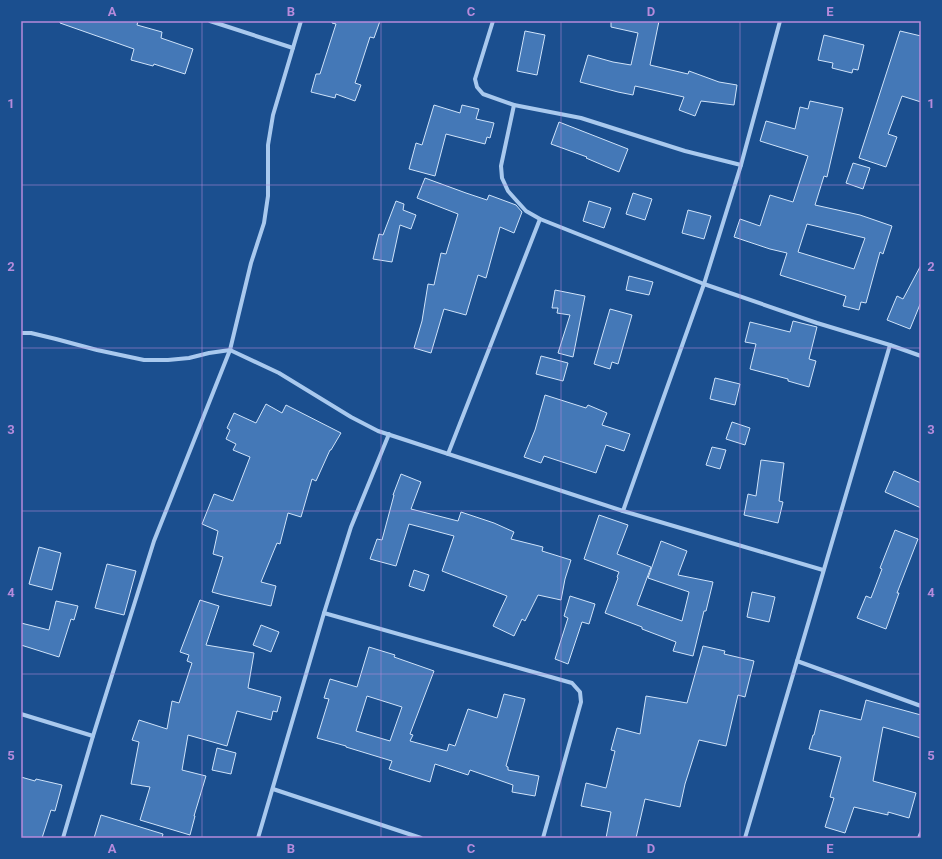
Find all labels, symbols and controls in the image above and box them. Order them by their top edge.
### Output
text: A [108,4,117,19]
text: B [287,4,295,19]
text: C [467,4,476,19]
text: D [647,4,655,19]
text: E [826,4,834,19]
text: 1 [7,96,15,111]
text: 1 [927,96,935,111]
text: 2 [7,259,15,274]
text: 2 [927,259,935,274]
text: 3 [7,422,15,437]
text: 3 [927,422,935,437]
text: 4 [7,585,15,600]
text: 4 [927,585,935,600]
text: 5 [7,748,15,763]
text: 5 [927,748,935,763]
text: A [108,841,117,856]
text: B [287,841,295,856]
text: C [467,841,476,856]
text: D [647,841,655,856]
text: E [826,841,834,856]

